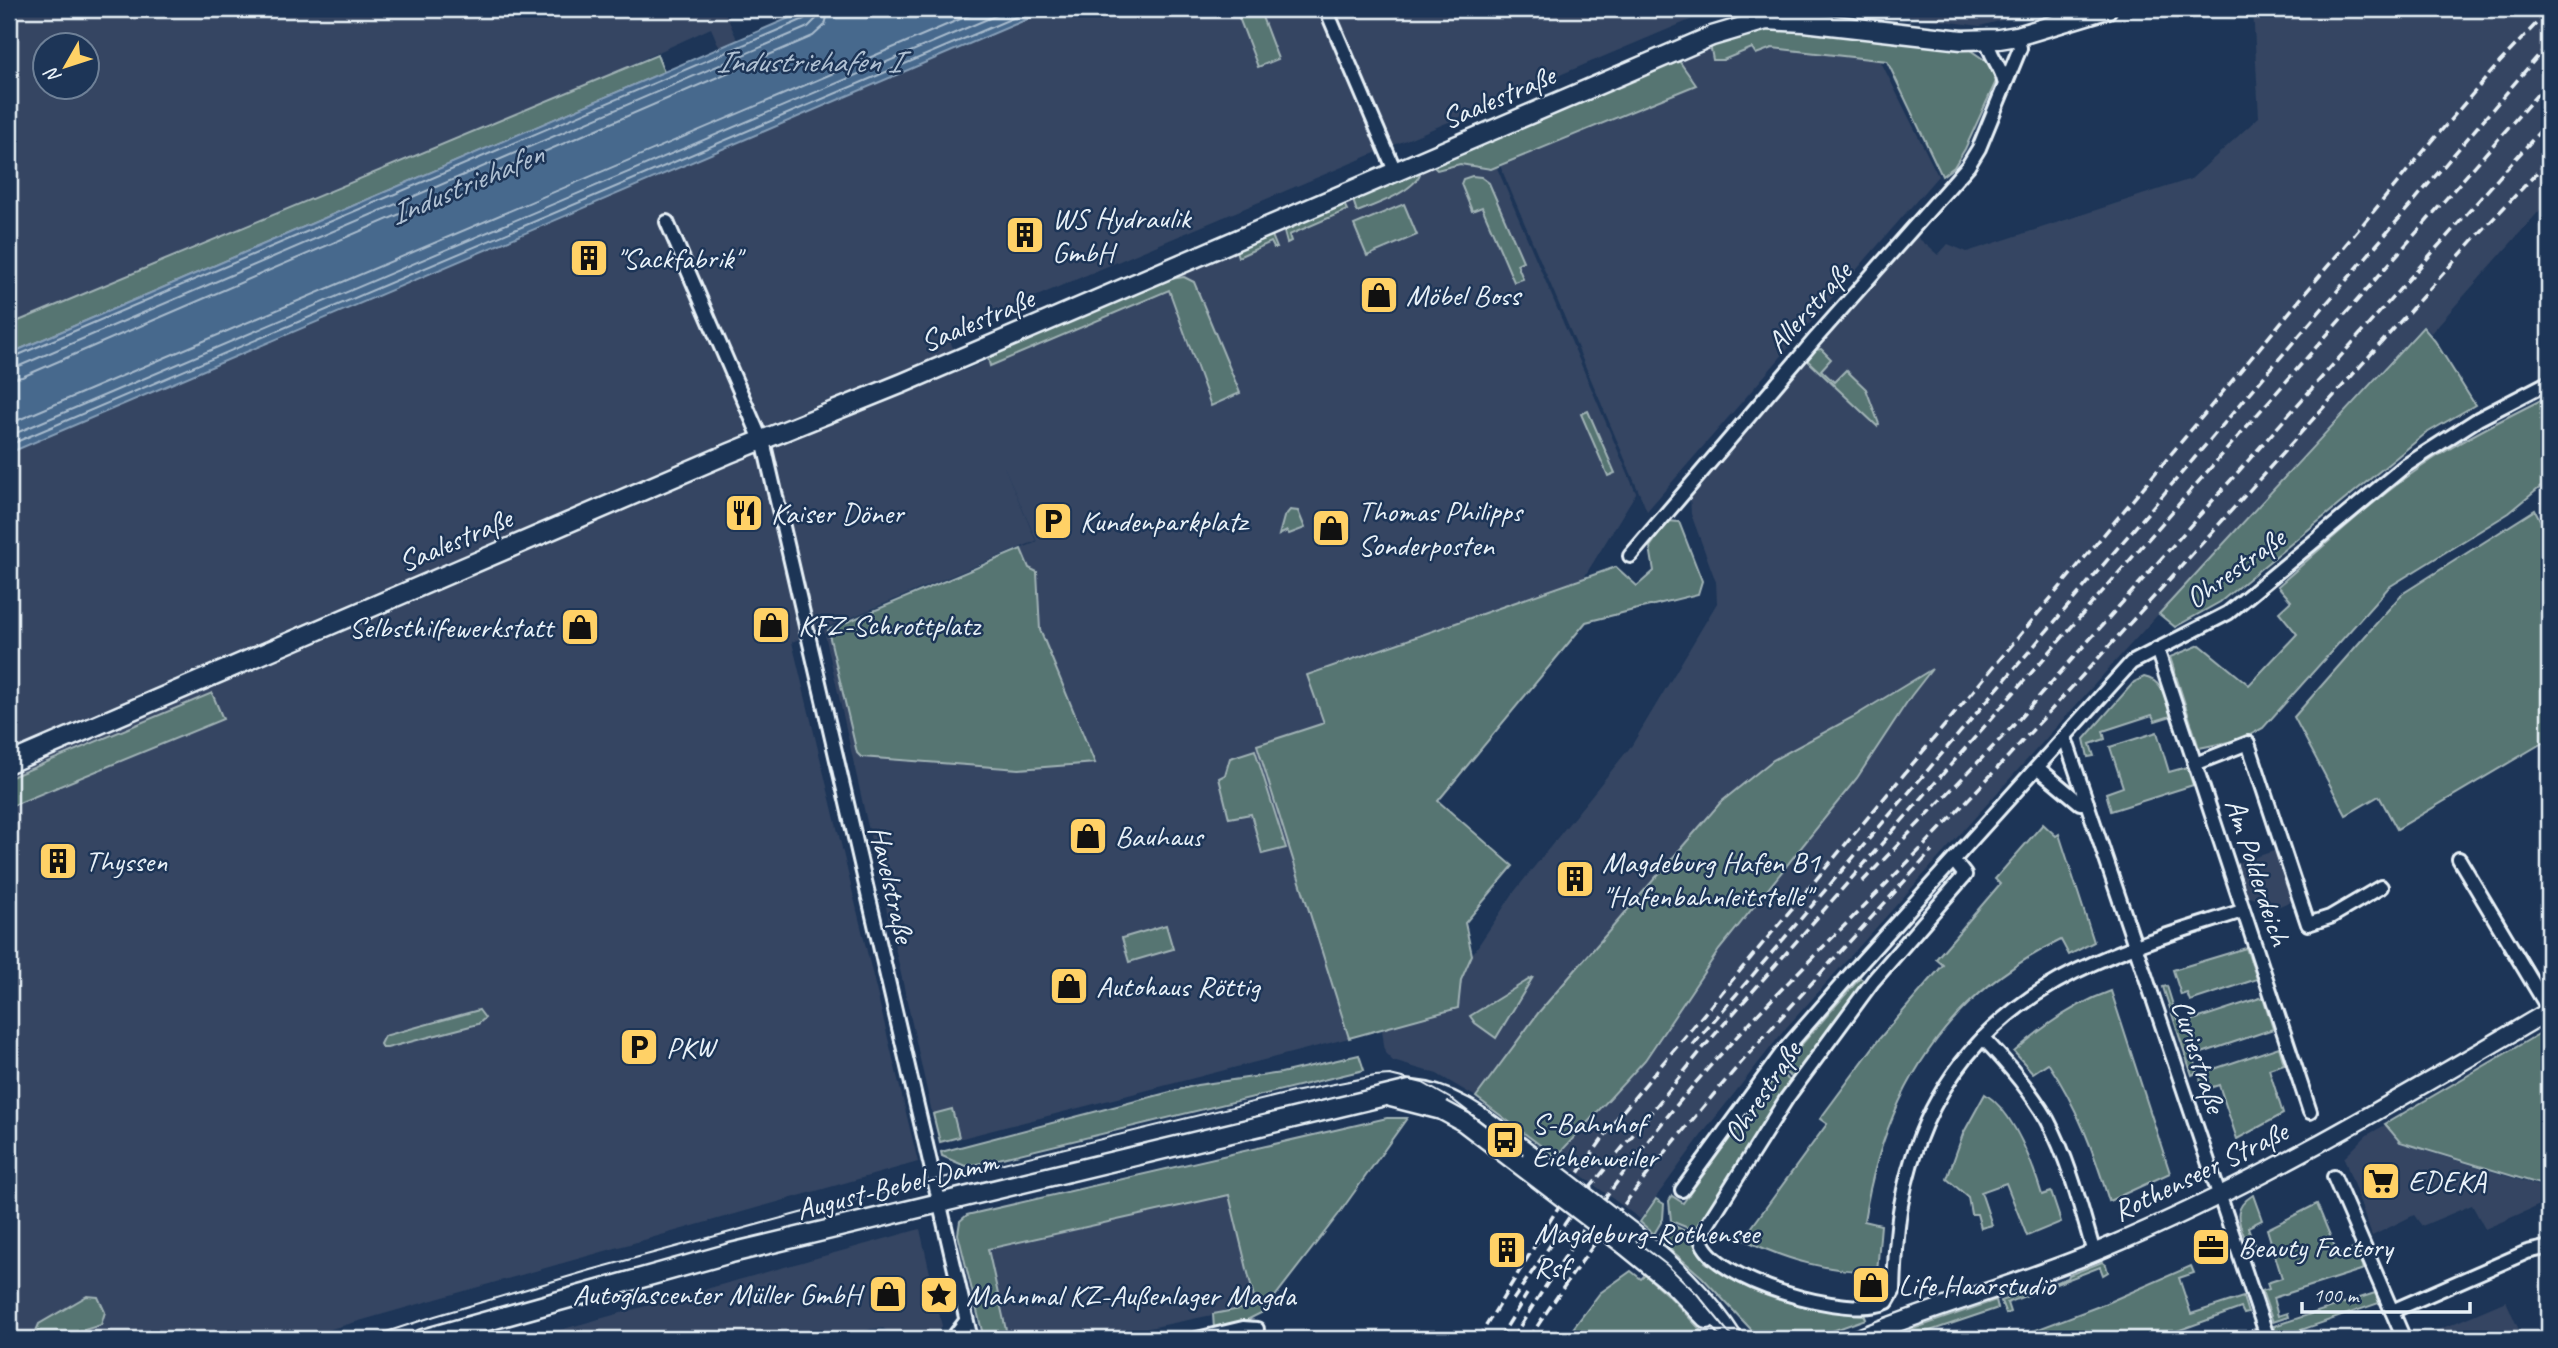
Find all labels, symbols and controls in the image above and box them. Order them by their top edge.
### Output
north arrow [32,32,102,102]
water label: Industriehafen I [716,41,912,82]
street label: Saalestraße [1435,55,1563,138]
text: N [39,61,67,88]
water label: Industriehafen [383,132,552,235]
place label: WS Hydraulik GmbH [1052,199,1192,271]
building icon: WS Hydraulik GmbH [1004,214,1046,256]
building icon: "Sackfabrik" [568,237,610,279]
place label: "Sackfabrik" [616,239,746,277]
street label: Allerstraße [1758,252,1862,361]
shop icon: Möbel Boss [1358,274,1400,316]
place label: Möbel Boss [1406,276,1523,314]
street label: Saalestraße [914,278,1042,361]
restaurant icon: Kaiser Döner [723,492,765,534]
place label: Thomas Philipps Sonderposten [1358,492,1525,564]
place label: Kaiser Döner [771,494,906,532]
street label: Saalestraße [392,498,520,581]
parking icon: Kundenparkplatz [1032,500,1074,542]
place label: Kundenparkplatz [1080,502,1251,540]
shop icon: Thomas Philipps Sonderposten [1310,507,1352,549]
street label: Ohrestraße [2178,518,2294,617]
shop icon: KFZ-Schrottplatz [750,604,792,646]
shop icon: Selbsthilfewerkstatt [559,606,601,648]
place label: KFZ-Schrottplatz [798,606,982,644]
place label: Selbsthilfewerkstatt [349,608,556,646]
street label: Am Polderdeich [2216,794,2300,952]
shop icon: Bauhaus [1067,815,1109,857]
place label: Bauhaus [1115,817,1205,855]
street label: Havelstraße [860,822,924,948]
building icon: Thyssen [37,840,79,882]
place label: Thyssen [85,842,168,880]
place label: Magdeburg Hafen B1 "Hafenbahnleitstelle" [1602,843,1821,915]
building icon: Magdeburg Hafen B1 "Hafenbahnleitstelle" [1554,858,1596,900]
shop icon: Autohaus Röttig [1048,965,1090,1007]
place label: Autohaus Röttig [1096,967,1262,1005]
street label: Curiestraße [2163,995,2236,1120]
parking icon: PKW [618,1026,660,1068]
place label: PKW [666,1028,719,1066]
street label: Ohrestraße [1714,1032,1811,1150]
place label: S-Bahnhof Eichenweiler [1532,1104,1660,1176]
street label: Rothenseer Straße [2106,1111,2296,1230]
bus stop icon: S-Bahnhof Eichenweiler [1484,1119,1526,1161]
street label: August-Bebel-Damm [792,1141,1003,1228]
supermarket icon: EDEKA [2360,1160,2402,1202]
place label: EDEKA [2408,1162,2487,1200]
place label: Magdeburg-Rothensee Rsf [1534,1214,1761,1286]
office icon: Beauty Factory [2190,1226,2232,1268]
place label: Beauty Factory [2238,1228,2395,1266]
building icon: Magdeburg-Rothensee Rsf [1486,1229,1528,1271]
shop icon: Life Haarstudio [1850,1264,1892,1306]
place label: Life Haarstudio [1898,1266,2057,1304]
scale bar [2302,1271,2470,1315]
shop icon: Autoglascenter Müller GmbH [867,1273,909,1315]
place icon: Mahnmal KZ-Außenlager Magda [918,1274,960,1316]
place label: Autoglascenter Müller GmbH [573,1275,865,1313]
place label: Mahnmal KZ-Außenlager Magda [966,1276,1297,1314]
text: 100 m [2313,1282,2360,1308]

